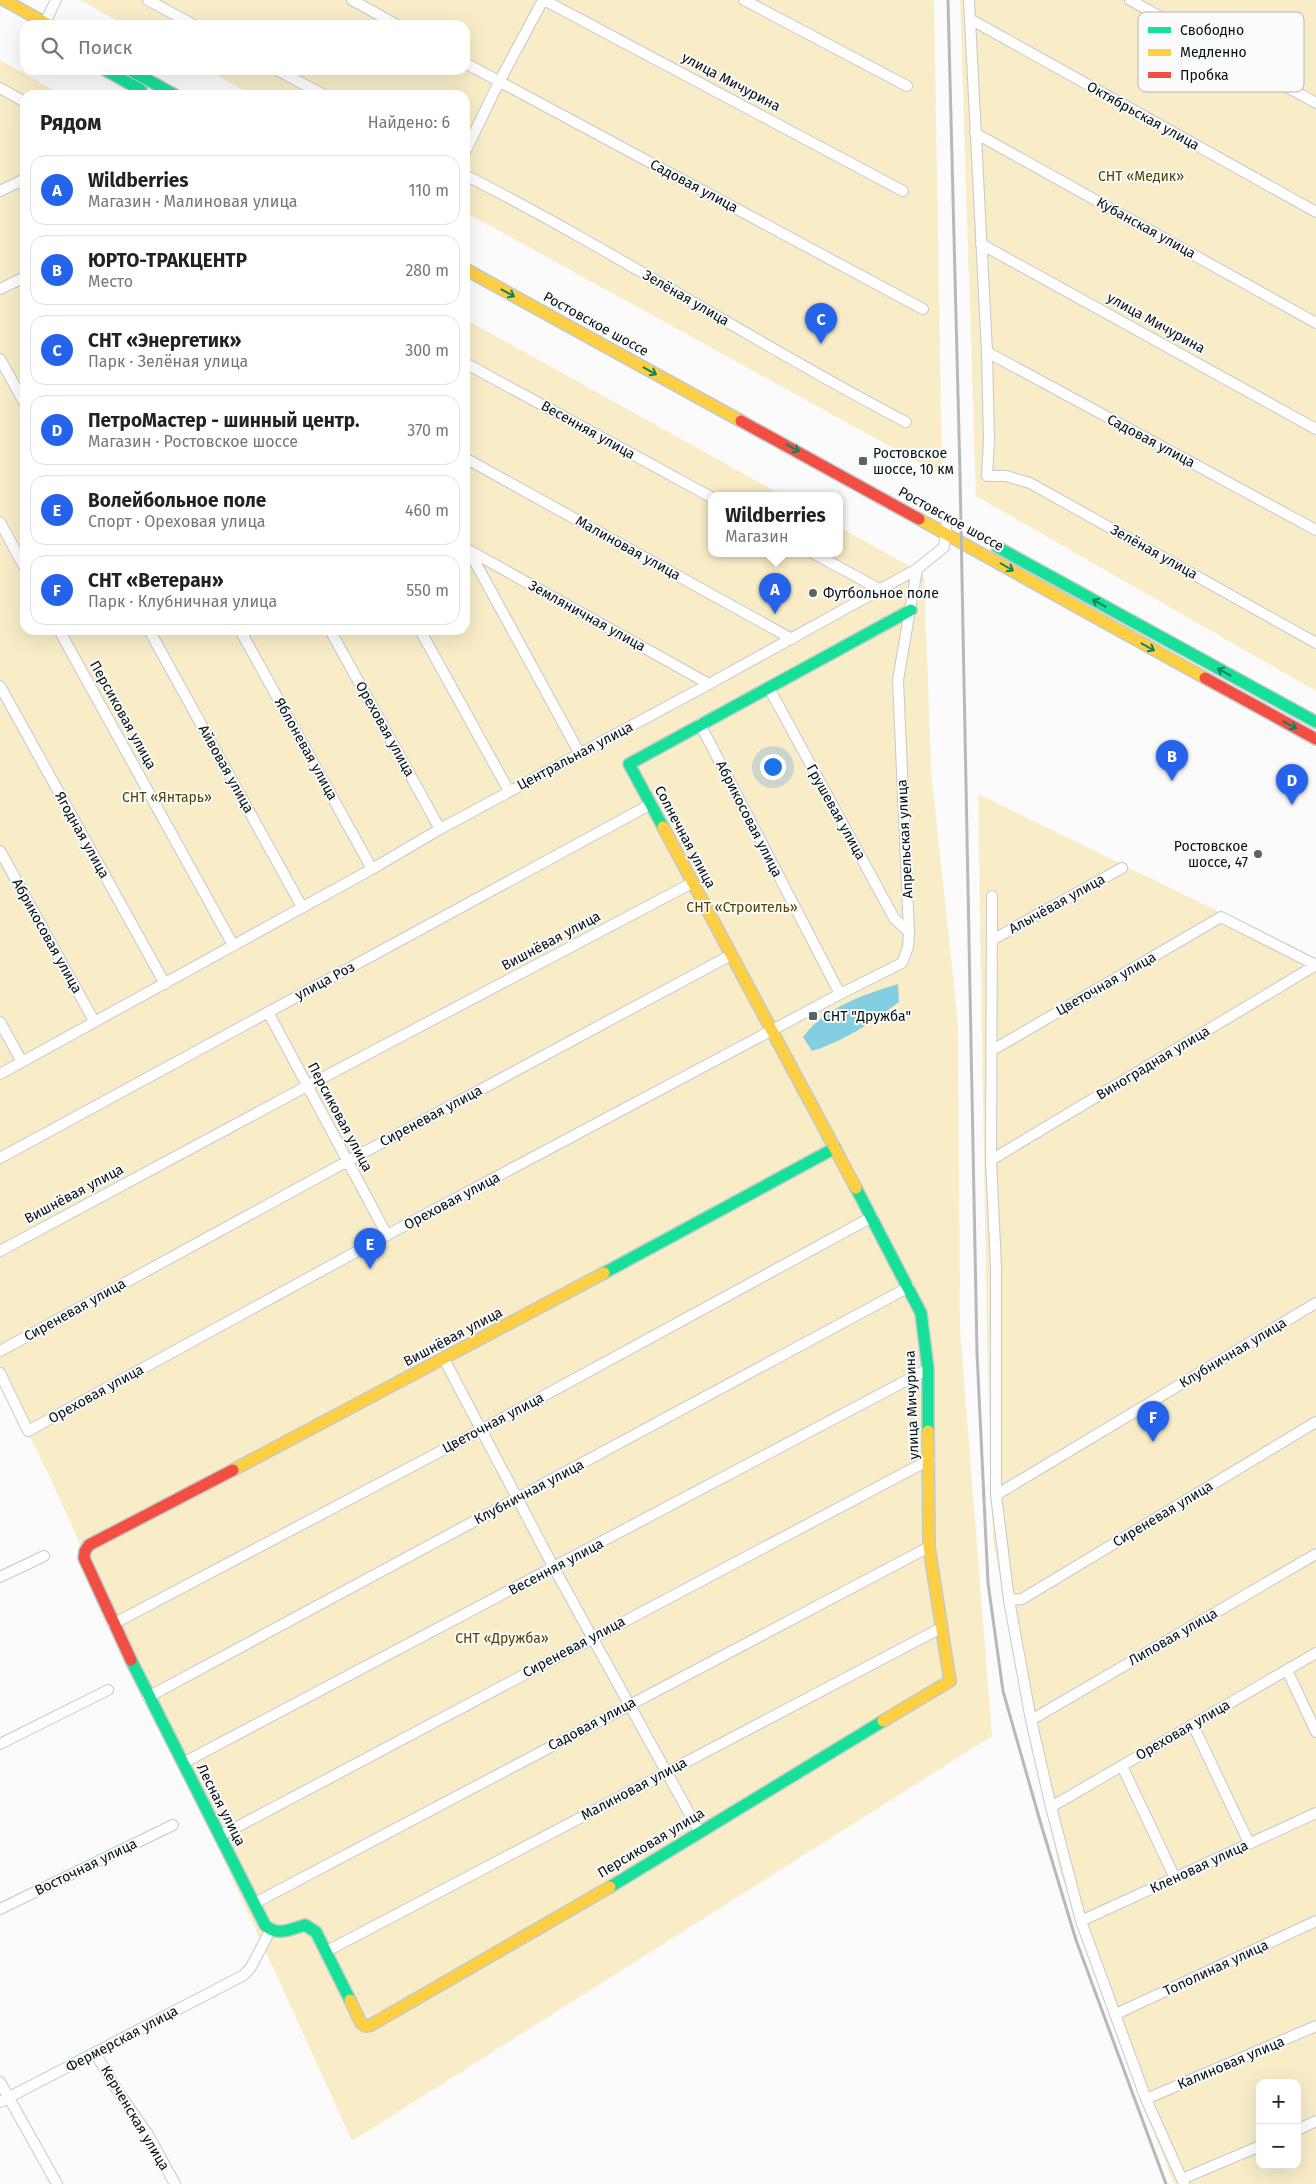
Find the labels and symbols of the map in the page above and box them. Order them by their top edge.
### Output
legend [1138,12,1304,92]
text: Свободно [1180,22,1244,39]
text: Медленно [1180,44,1247,61]
street label: улица Мичурина [679,49,783,115]
text: Пробка [1180,67,1229,84]
street label: Октябрьская улица [1084,78,1202,154]
street label: Садовая улица [647,156,741,216]
park label: СНТ «Медик» [1098,168,1184,185]
street label: Кубанская улица [1093,194,1199,262]
street label: Зелёная улица [640,266,732,330]
one-way arrow [500,288,514,298]
street label: Ростовское шоссе [540,288,652,360]
street label: улица Мичурина [1104,289,1208,357]
pin: C [805,303,837,344]
one-way arrow [643,366,657,376]
street label: Весенняя улица [538,397,638,463]
street label: Садовая улица [1104,411,1198,471]
one-way arrow [785,444,800,454]
place label: Ростовское шоссе, 10 км [873,445,954,478]
marker: Ростовское шоссе, 10 км [857,455,869,467]
street label: Ростовское шоссе [895,483,1007,555]
street label: Малиновая улица [573,512,683,584]
street label: Зелёная улица [1108,521,1200,583]
one-way arrow [999,562,1014,572]
pin: A [759,573,791,614]
street label: Земляничная улица [526,577,648,655]
place label: Футбольное поле [823,585,939,602]
marker: Футбольное поле [807,587,819,599]
one-way arrow [1092,597,1106,607]
one-way arrow [1140,642,1155,652]
street label: Персиковая улица [86,658,160,772]
one-way arrow [1218,666,1232,676]
street label: Ореховая улица [352,678,418,780]
street label: Яблоневая улица [271,695,341,803]
street label: Центральная улица [514,718,636,794]
one-way arrow [1283,720,1297,730]
street label: Айвовая улица [195,722,257,816]
pin: B [1156,740,1188,781]
your location [760,754,786,780]
street label: Абрикосовая улица [712,758,786,880]
street label: Грушевая улица [803,761,869,863]
pin: D [1276,764,1308,805]
street label: Апрельская улица [893,779,917,899]
street label: Солнечная улица [651,783,719,891]
street label: Ягодная улица [51,789,113,881]
park label: СНТ «Янтарь» [122,789,212,806]
place label: Ростовское шоссе, 47 [1174,838,1248,871]
marker: Ростовское шоссе, 47 [1252,848,1264,860]
street label: Алычёвая улица [1006,870,1108,938]
street label: Абрикосовая улица [8,876,86,996]
park label: СНТ «Строитель» [686,899,798,916]
street label: Вишнёвая улица [499,908,603,974]
street label: Цветочная улица [1053,948,1159,1020]
street label: улица Роз [292,958,358,1004]
place label: СНТ "Дружба" [823,1008,911,1025]
marker: СНТ "Дружба" [807,1010,819,1022]
street label: Виноградная улица [1093,1022,1213,1104]
street label: Персиковая улица [304,1059,376,1175]
street label: Сиреневая улица [377,1082,485,1150]
street label: Вишнёвая улица [22,1161,126,1227]
street label: Ореховая улица [401,1169,503,1233]
pin: E [354,1228,386,1269]
street label: Сиреневая улица [21,1275,129,1345]
street label: Вишнёвая улица [401,1304,505,1370]
street label: Клубничная улица [1176,1314,1290,1392]
street label: улица Мичурина [902,1350,922,1460]
street label: Ореховая улица [45,1361,147,1427]
street label: Цветочная улица [439,1389,547,1457]
pin: F [1137,1401,1169,1442]
street label: Клубничная улица [471,1456,587,1528]
street label: Сиреневая улица [1110,1477,1216,1551]
street label: Весенняя улица [506,1535,606,1599]
street label: Липовая улица [1126,1605,1220,1669]
street label: Сиреневая улица [520,1613,628,1681]
park label: СНТ «Дружба» [455,1630,549,1647]
street label: Садовая улица [545,1694,639,1754]
street label: Ореховая улица [1133,1696,1233,1764]
street label: Малиновая улица [578,1754,690,1824]
street label: Лесная улица [193,1761,249,1849]
street label: Персиковая улица [595,1804,707,1882]
street label: Восточная улица [32,1835,140,1899]
street label: Кленовая улица [1147,1837,1251,1897]
street label: Тополиная улица [1161,1936,1271,2000]
street label: Фермерская улица [63,2002,181,2076]
street label: Калиновая улица [1175,2033,1287,2093]
street label: Керченская улица [97,2062,173,2174]

